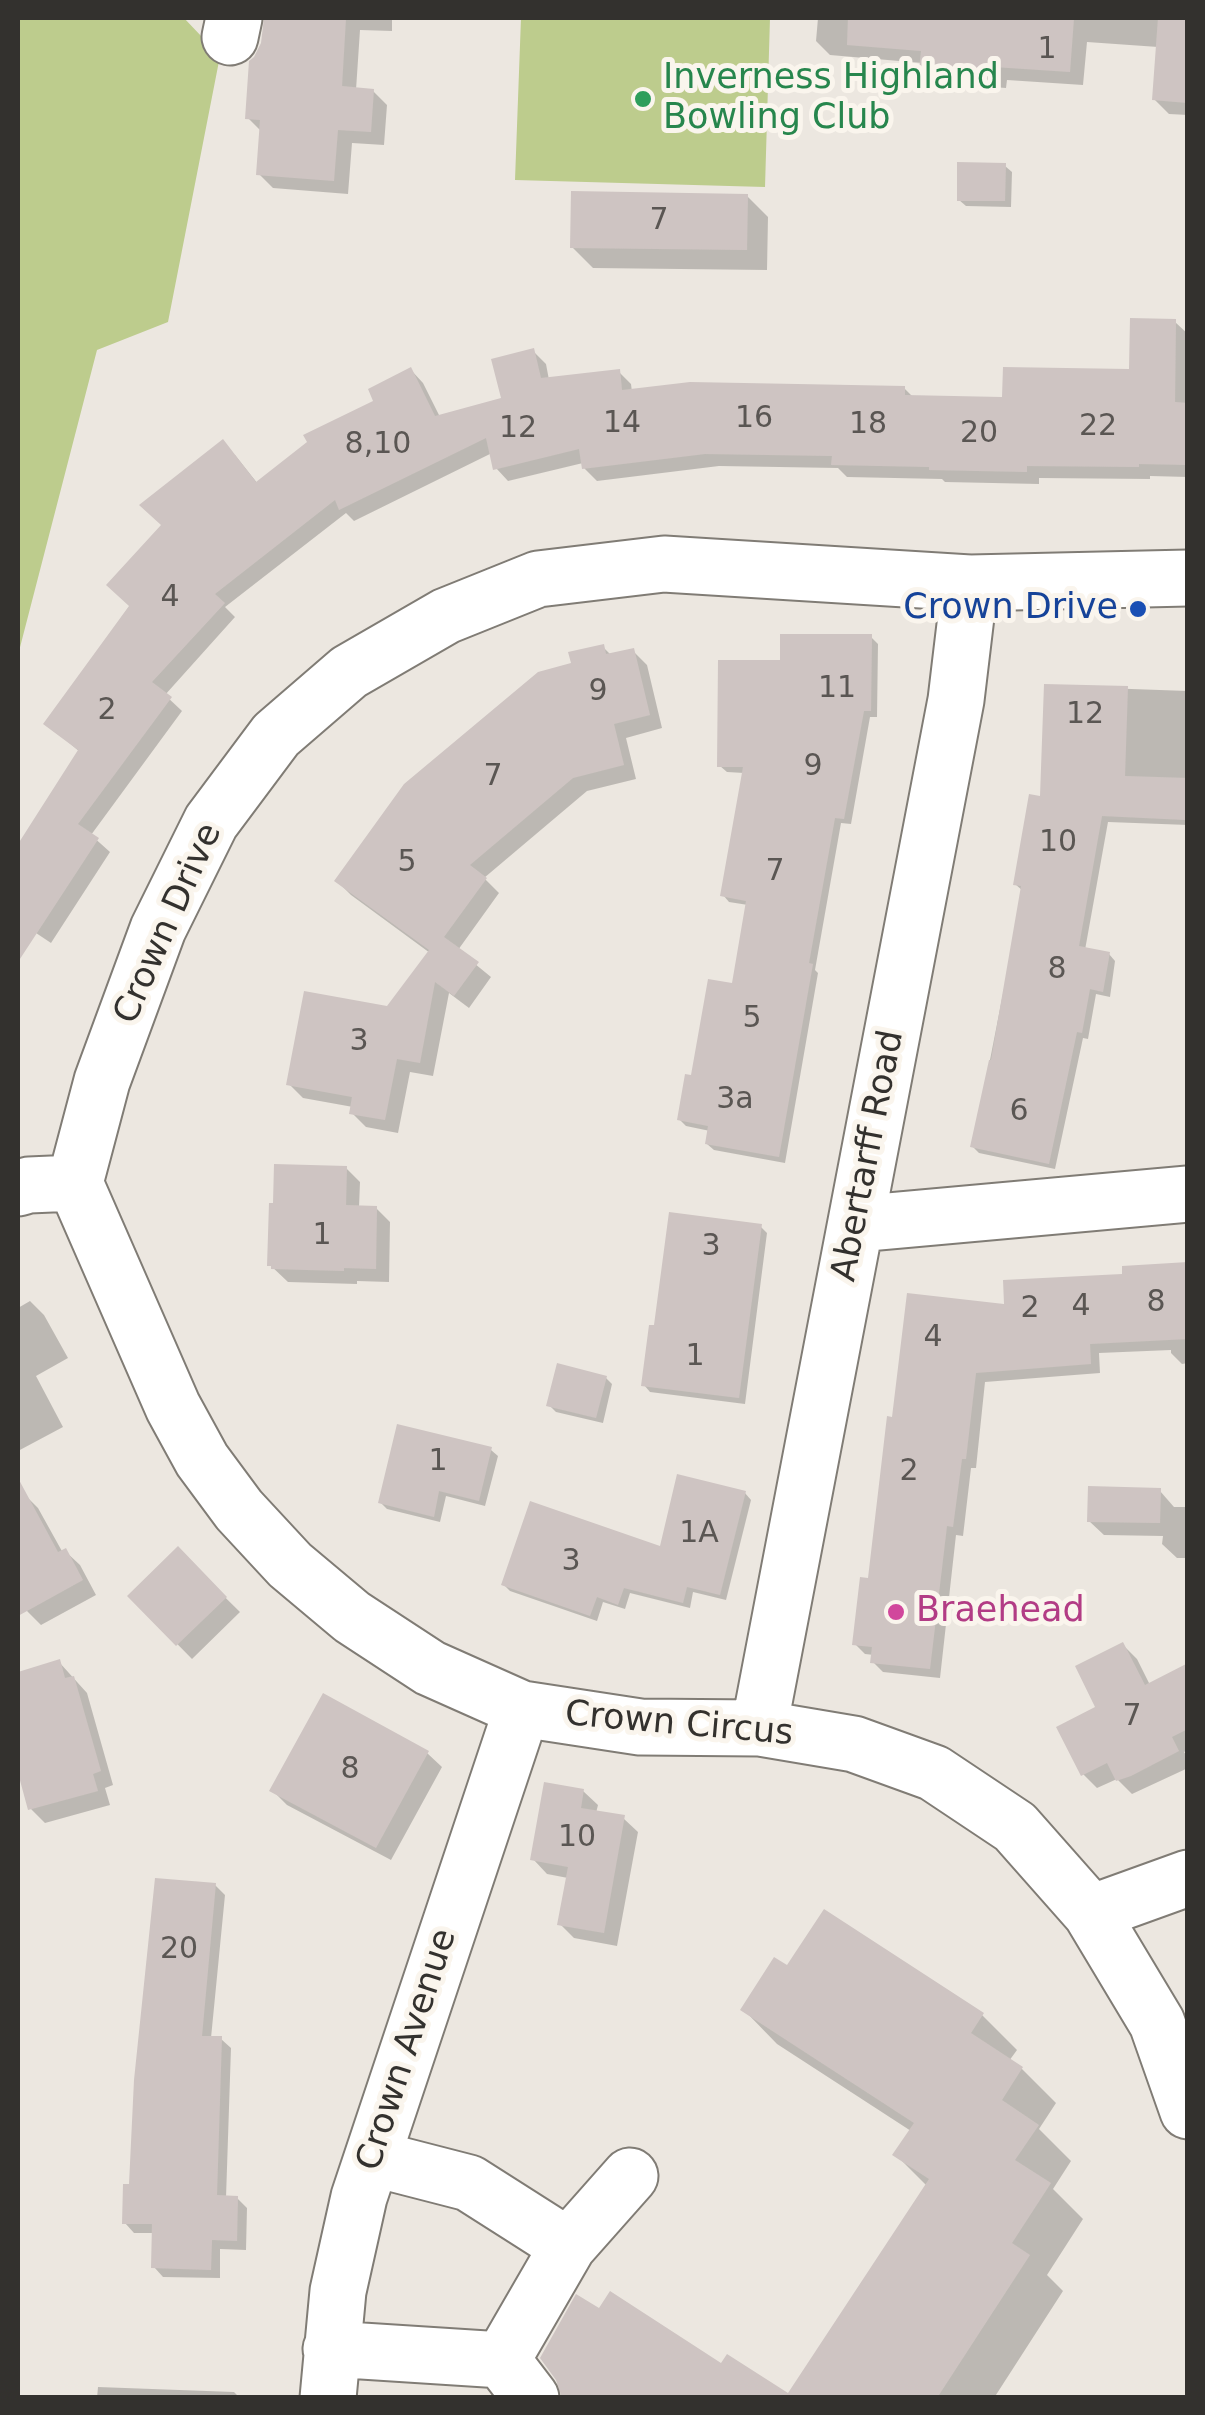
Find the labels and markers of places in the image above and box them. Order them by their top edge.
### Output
place label: Inverness Highland Bowling Club [663,58,999,140]
marker: Inverness Highland Bowling Club [632,88,654,110]
place label: Crown Drive [903,588,1118,630]
marker: Crown Drive [1127,598,1149,620]
place label: Braehead [916,1591,1085,1633]
marker: Braehead [885,1601,907,1623]

